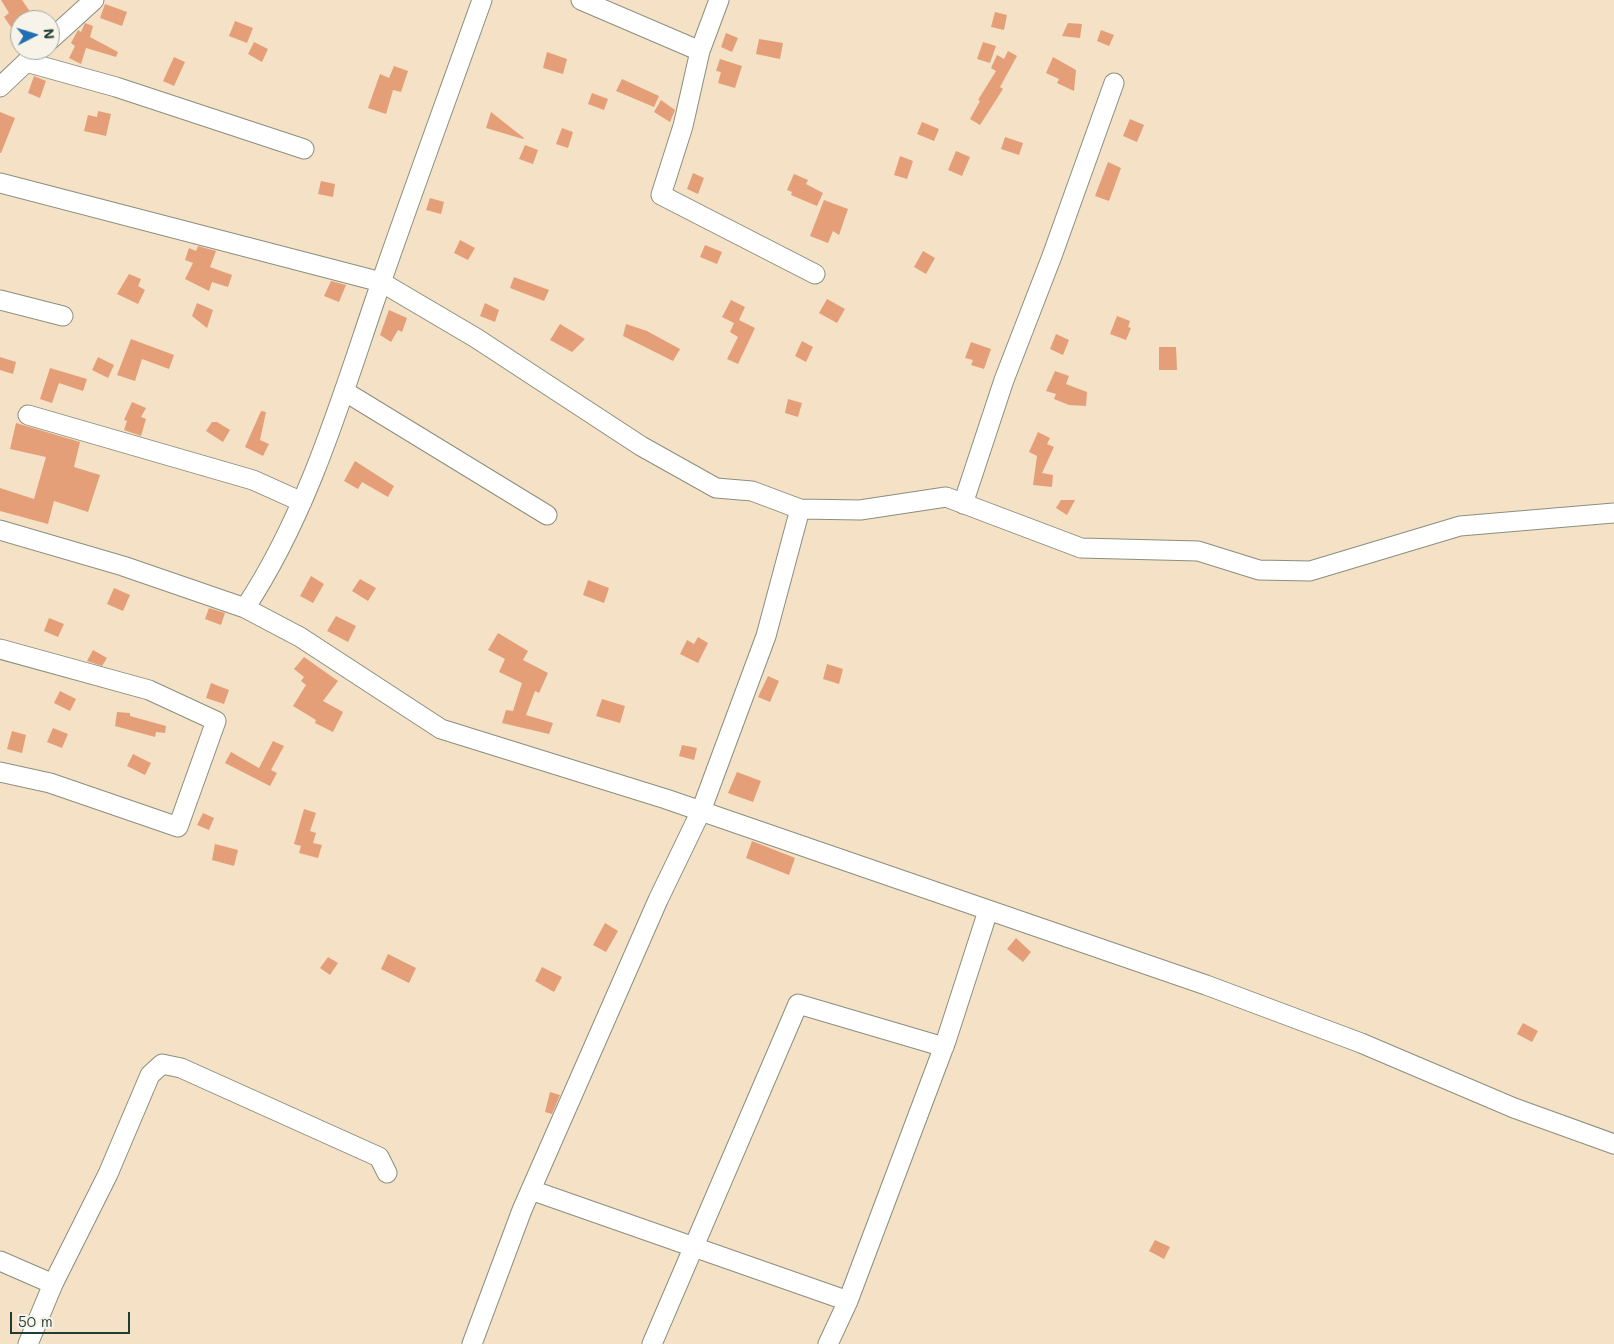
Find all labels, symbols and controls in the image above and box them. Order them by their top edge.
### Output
north arrow [10,10,60,60]
text: N [40,28,59,40]
scale bar [12,1302,132,1334]
text: 50 m [18,1311,53,1331]

